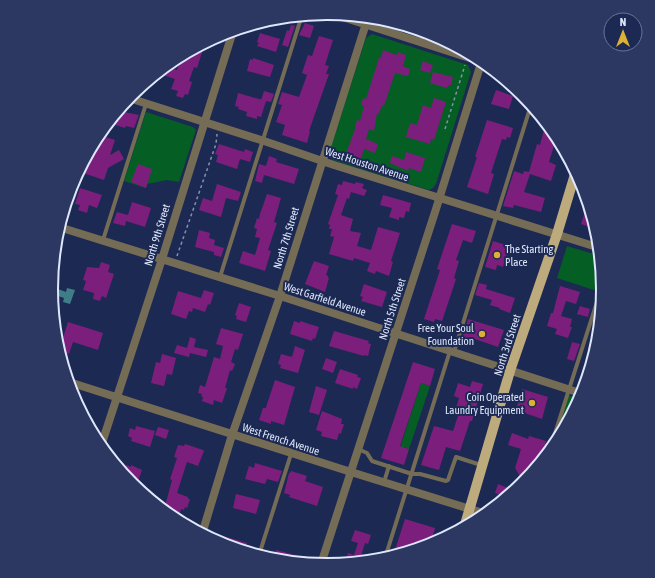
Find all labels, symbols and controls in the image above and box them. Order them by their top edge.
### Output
north arrow [603,12,643,52]
text: N [620,16,626,28]
street label: West Houston Avenue [324,145,410,183]
street label: North 9th Street [142,203,172,267]
street label: North 7th Street [271,206,301,270]
place label: The Starting Place [505,243,554,268]
marker: The Starting Place [492,250,502,260]
street label: North 5th Street [376,277,408,341]
street label: West Garfield Avenue [282,280,368,318]
street label: North 3rd Street [491,313,523,377]
place label: Free Your Soul Foundation [418,322,474,347]
marker: Free Your Soul Foundation [477,329,487,339]
place label: Coin Operated Laundry Equipment [445,391,524,416]
marker: Coin Operated Laundry Equipment [527,398,537,408]
street label: West French Avenue [241,421,321,457]

